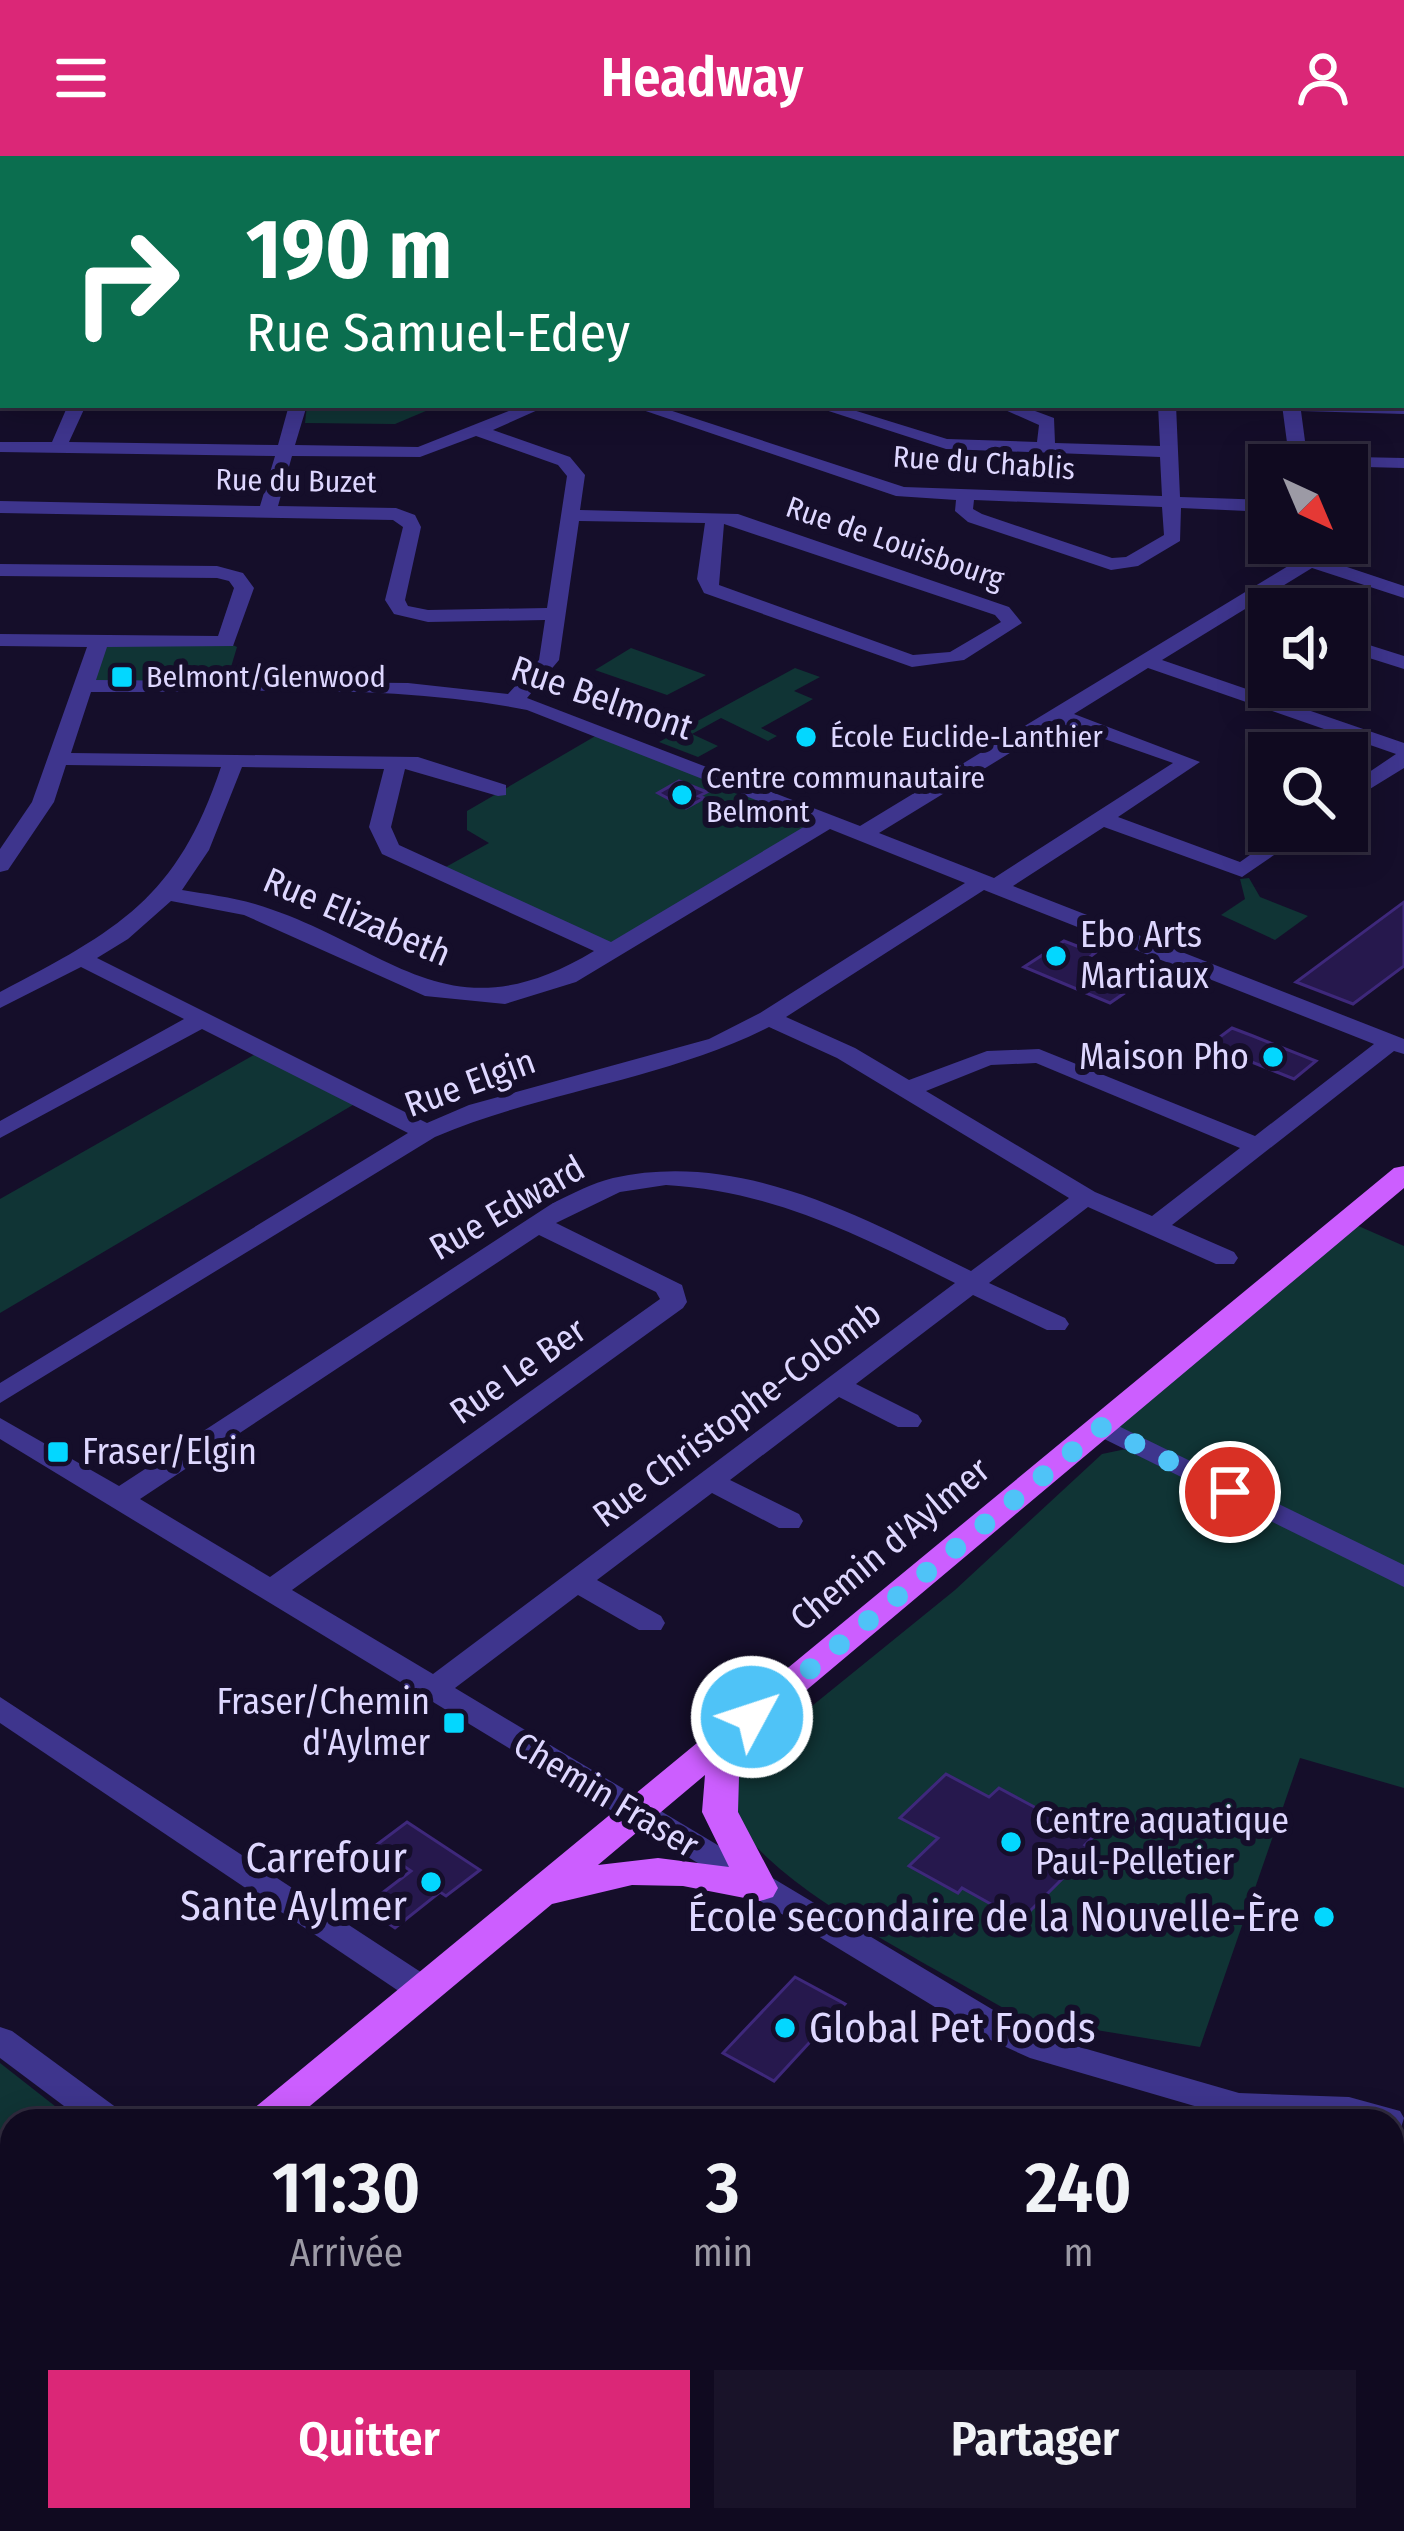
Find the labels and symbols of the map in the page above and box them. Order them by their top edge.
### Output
street label: Rue du Chablis [892,439,1076,487]
north arrow [1248,444,1368,564]
street label: Rue du Buzet [215,462,377,500]
street label: Rue de Louisbourg [781,489,1009,597]
street label: Rue Belmont [505,646,699,750]
place label: Belmont/Glenwood [146,659,386,695]
marker: Belmont/Glenwood [109,664,135,690]
place label: École Euclide-Lanthier [830,719,1103,755]
marker: École Euclide-Lanthier [793,724,819,750]
place label: Centre communautaire Belmont [706,760,985,830]
marker: Centre communautaire Belmont [669,782,695,808]
street label: Rue Elizabeth [257,858,457,976]
place label: Ebo Arts Martiaux [1080,913,1209,998]
marker: Ebo Arts Martiaux [1043,943,1069,969]
place label: Maison Pho [1079,1035,1249,1079]
street label: Rue Elgin [399,1039,541,1127]
marker: Maison Pho [1260,1044,1286,1070]
street label: Rue Edward [422,1146,592,1270]
street label: Rue Christophe-Colomb [584,1291,890,1537]
street label: Rue Le Ber [441,1308,595,1434]
place label: Fraser/Elgin [82,1430,257,1474]
marker: Fraser/Elgin [45,1439,71,1465]
pin [1179,1441,1281,1543]
street label: Chemin d'Aylmer [781,1448,999,1640]
position arrow [689,1654,815,1780]
place label: Fraser/Chemin d'Aylmer [217,1680,430,1765]
marker: Fraser/Chemin d'Aylmer [441,1710,467,1736]
street label: Chemin Fraser [506,1723,707,1868]
place label: Centre aquatique Paul-Pelletier [1035,1799,1289,1884]
marker: Centre aquatique Paul-Pelletier [998,1829,1024,1855]
place label: Carrefour Sante Aylmer [180,1833,407,1931]
marker: Carrefour Sante Aylmer [418,1869,444,1895]
place label: École secondaire de la Nouvelle-Ère [688,1892,1300,1942]
marker: École secondaire de la Nouvelle-Ère [1311,1904,1337,1930]
place label: Global Pet Foods [809,2003,1096,2053]
marker: Global Pet Foods [772,2015,798,2041]

